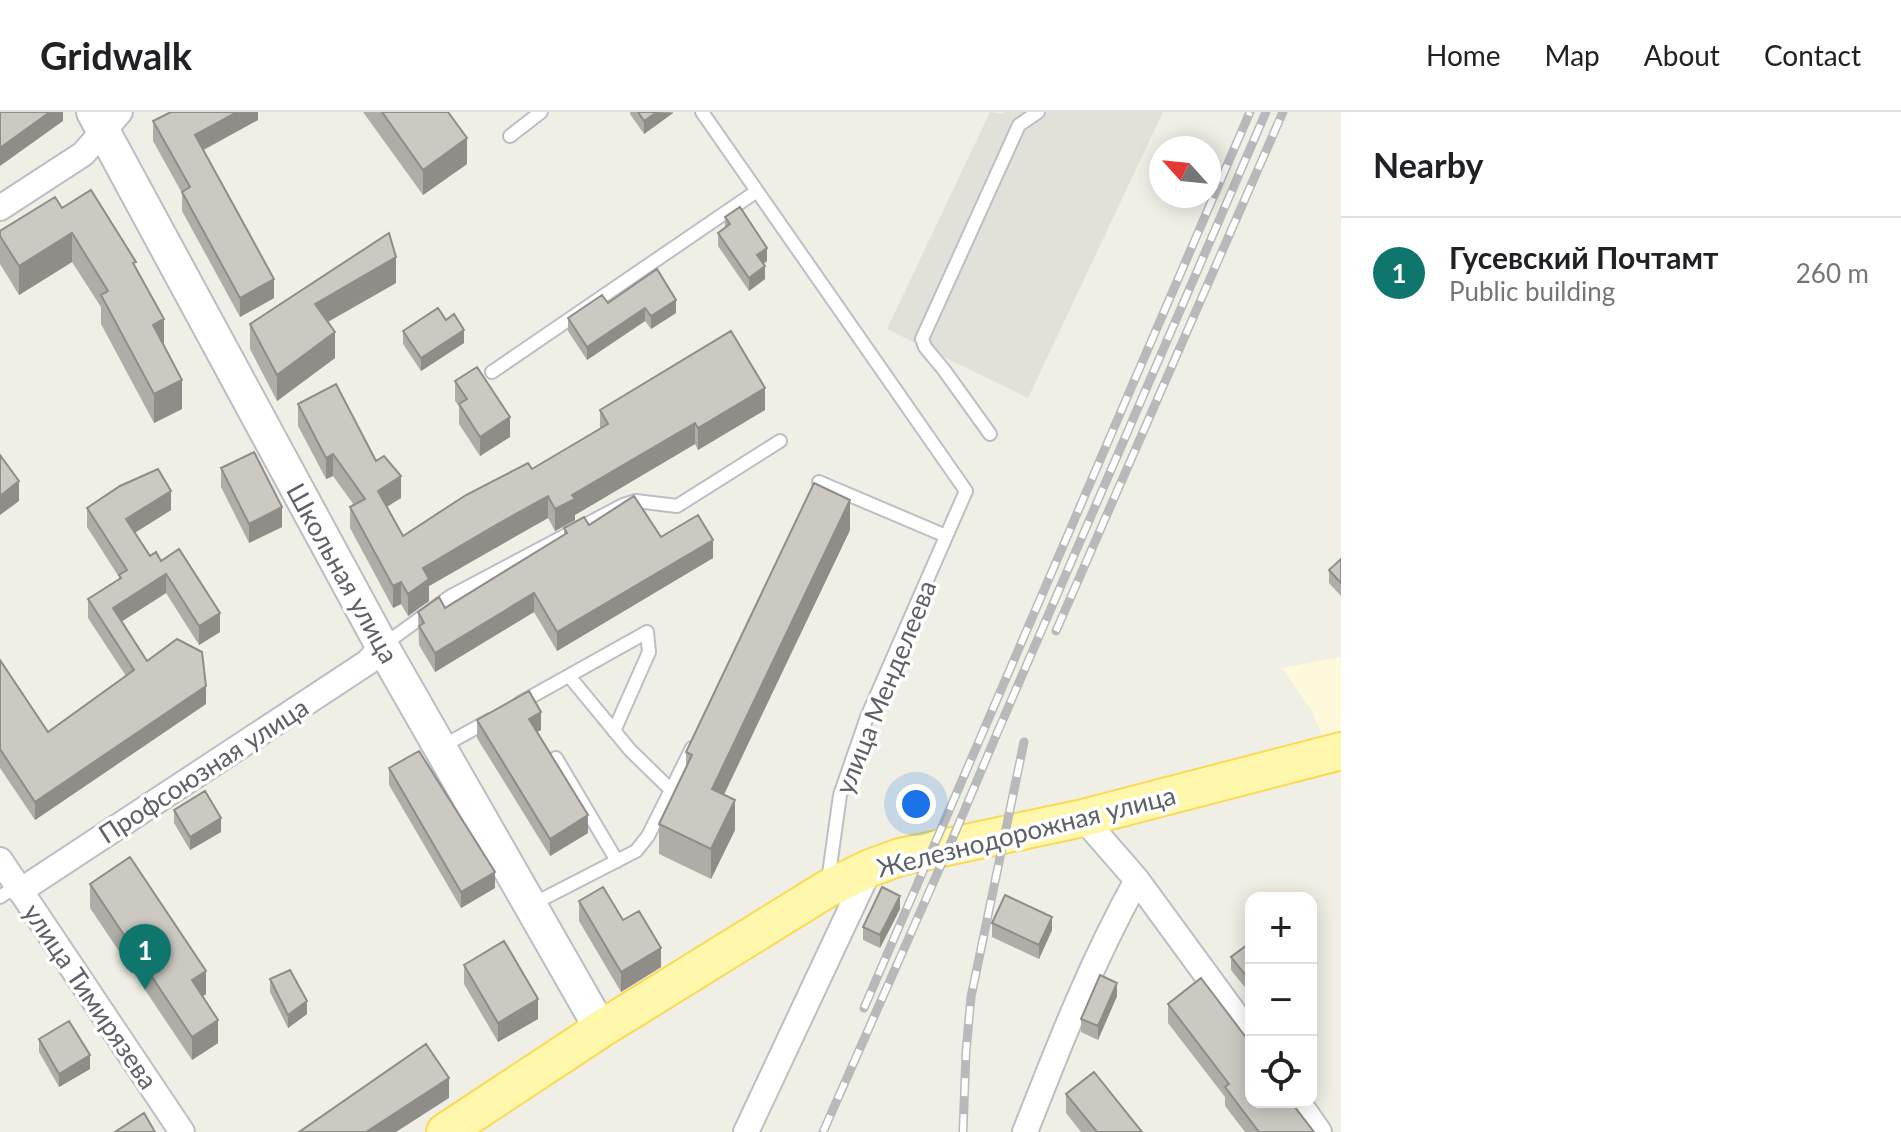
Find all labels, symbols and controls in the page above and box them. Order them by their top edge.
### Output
text: Gridwalk [40,32,192,78]
text: Home [1426,38,1501,72]
text: Map [1545,38,1600,72]
text: About [1644,38,1720,72]
text: Contact [1764,38,1861,72]
north arrow [1149,136,1221,208]
text: Nearby [1373,144,1484,185]
text: Гусевский Почтамт [1449,239,1718,275]
text: 1 [1391,257,1407,289]
text: 260 m [1796,257,1869,289]
text: Public building [1449,275,1615,307]
street label: Школьная улица [280,477,406,669]
street label: улица Менделеева [827,575,943,799]
street label: Профсоюзная улица [92,690,314,850]
street label: Железнодорожная улица [873,778,1179,884]
your location [896,784,936,824]
map controls [1245,892,1317,1108]
button: + [1245,892,1317,964]
street label: улица Тимирязева [17,897,165,1095]
pin: 1 [119,924,171,990]
button: − [1245,964,1317,1036]
button: locate [1245,1036,1317,1108]

